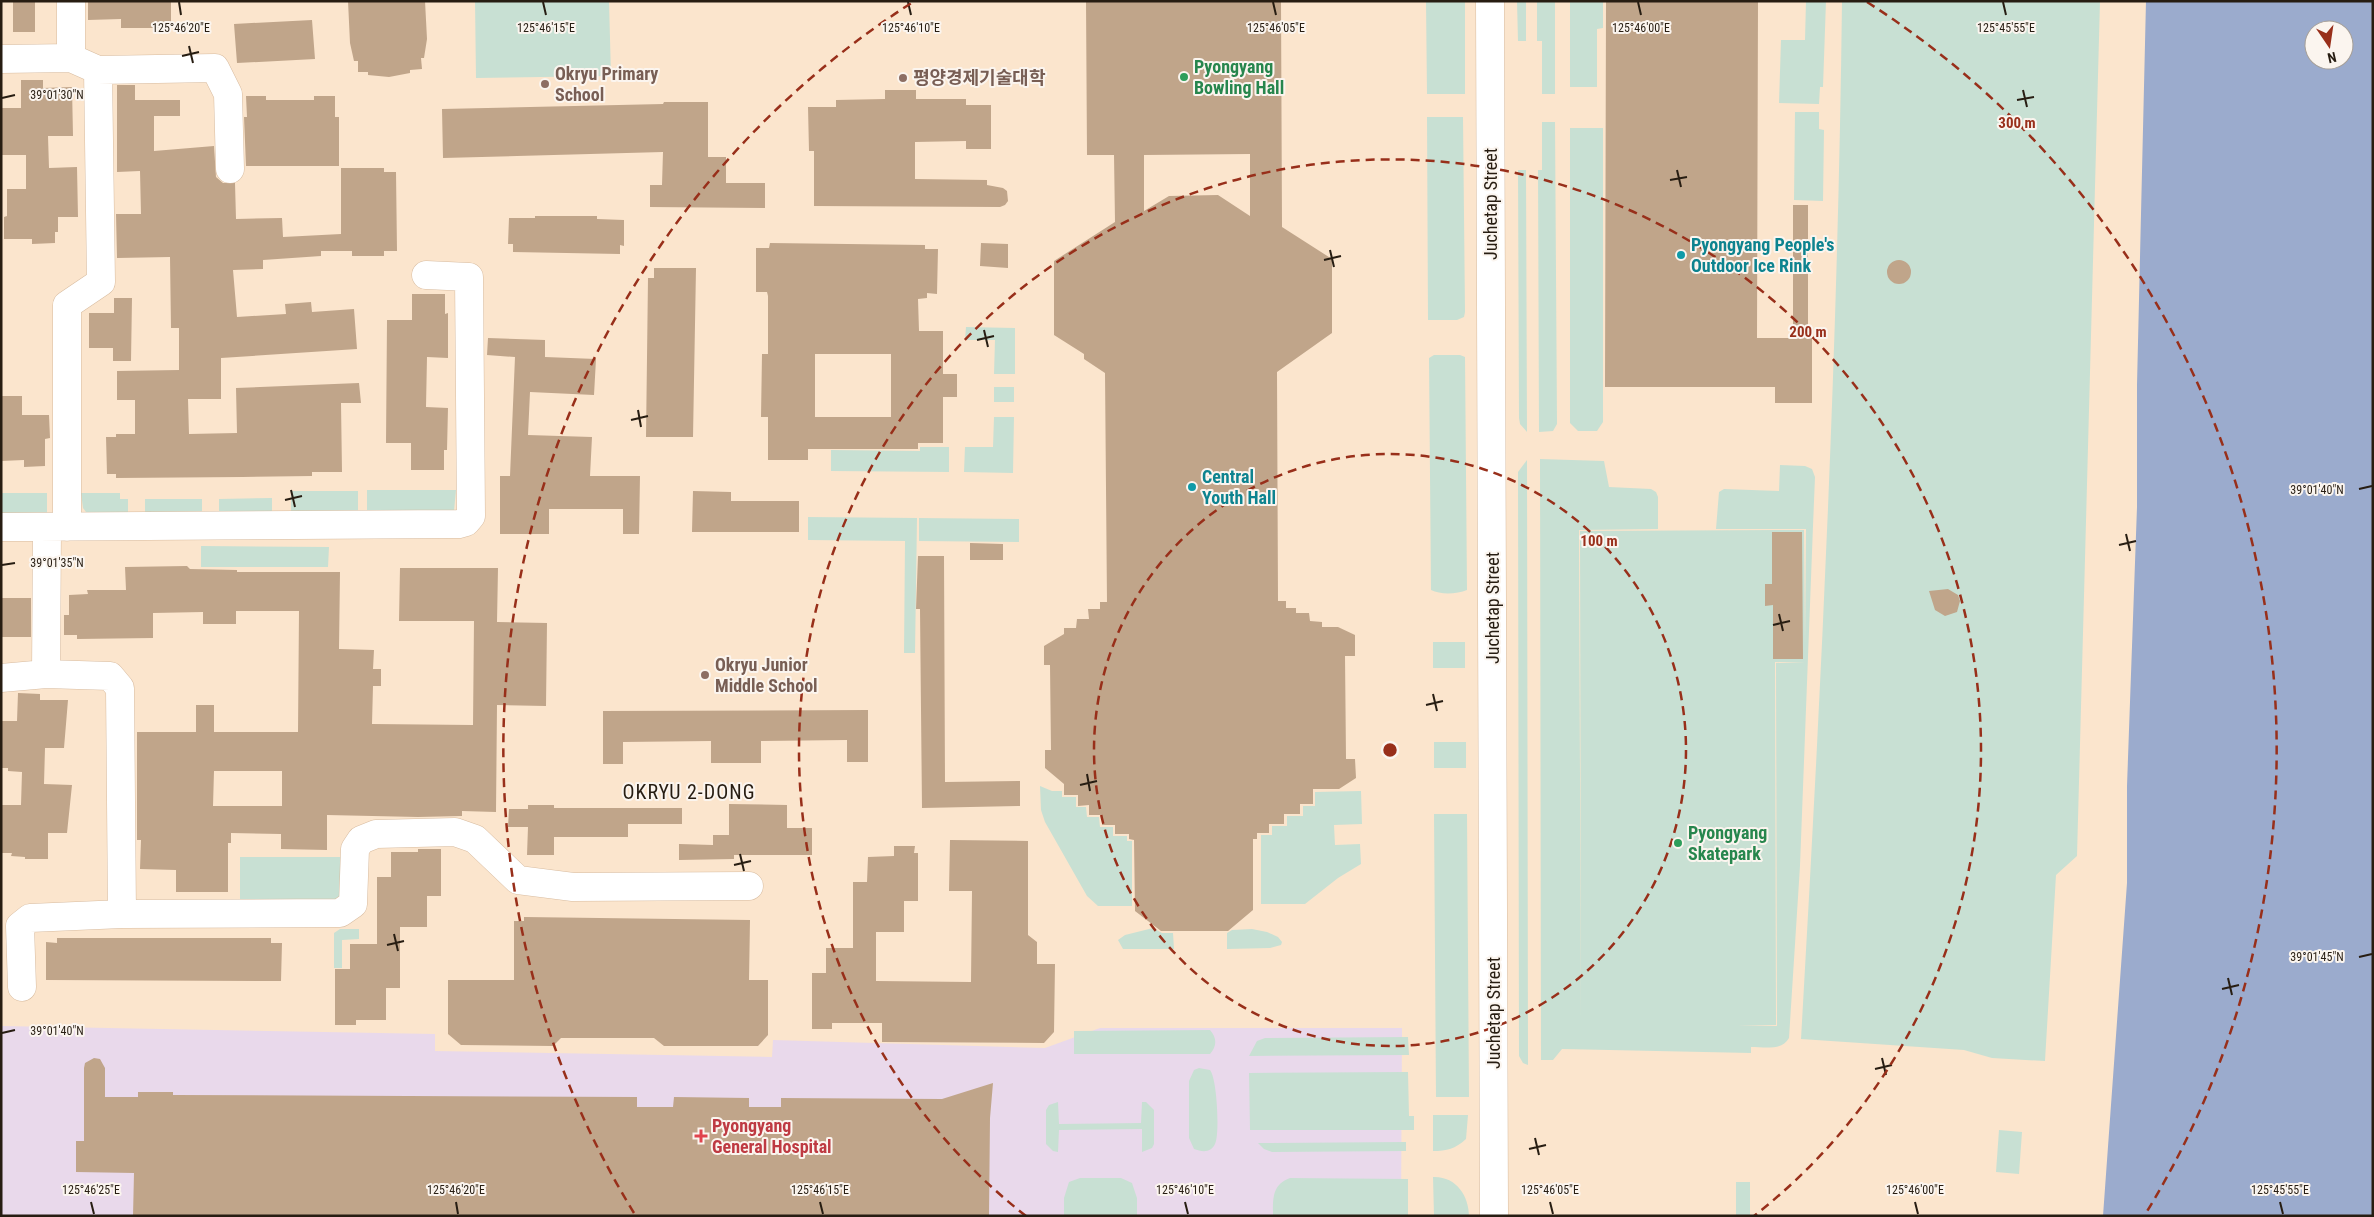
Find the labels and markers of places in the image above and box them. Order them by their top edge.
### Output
place label: Pyongyang Bowling Hall [1194,56,1284,98]
place label: Okryu Primary School [555,63,658,105]
place label: 평양경제기술대학 [913,67,1046,88]
marker: Pyongyang Bowling Hall [1178,71,1190,83]
marker: 평양경제기술대학 [897,72,909,84]
marker: Okryu Primary School [539,78,551,90]
place label: Pyongyang People's Outdoor Ice Rink [1691,234,1834,276]
marker: Pyongyang People's Outdoor Ice Rink [1675,249,1687,261]
place label: Central Youth Hall [1202,466,1276,508]
marker: Central Youth Hall [1186,481,1198,493]
place label: Okryu Junior Middle School [715,654,818,696]
marker: Okryu Junior Middle School [699,669,711,681]
centre of rings [1381,741,1399,759]
place label: Pyongyang Skatepark [1688,822,1767,864]
marker: Pyongyang Skatepark [1672,837,1684,849]
place label: Pyongyang General Hospital [712,1115,832,1157]
marker: Pyongyang General Hospital [694,1129,708,1143]

